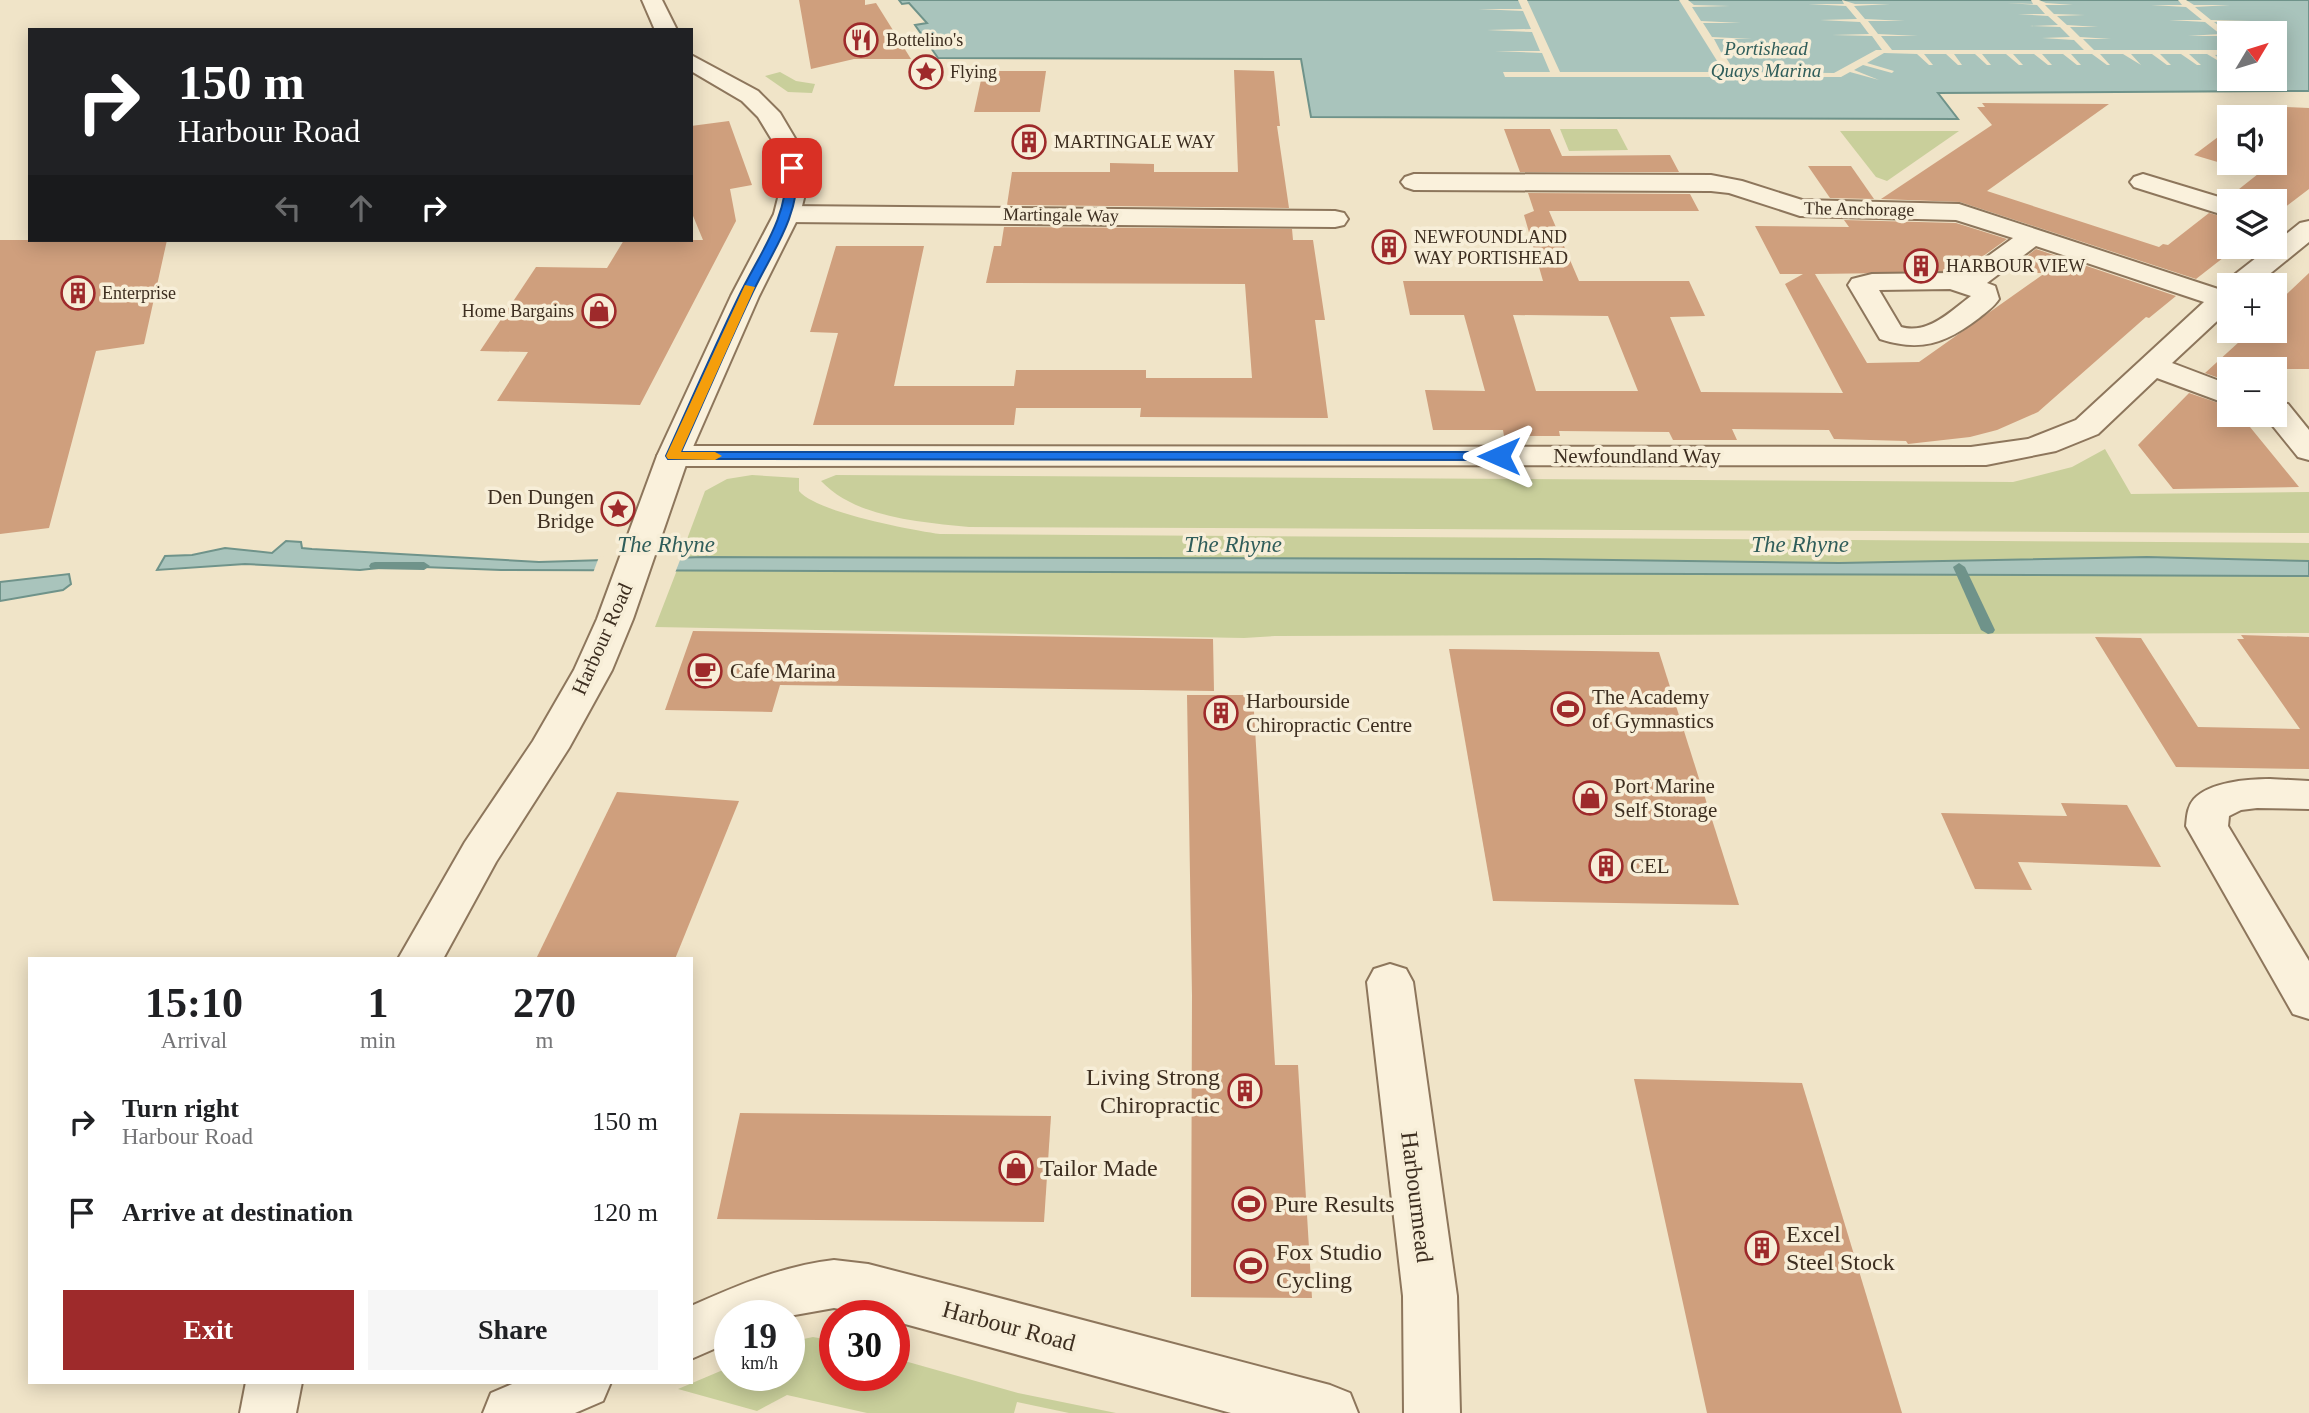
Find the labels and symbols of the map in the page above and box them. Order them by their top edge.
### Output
restaurant icon: Bottelino's [842,21,880,59]
north arrow [2217,21,2287,91]
place label: Bottelino's [886,30,963,50]
water label: Portishead Quays Marina [1711,38,1821,81]
place icon: Flying [907,53,945,91]
place label: Flying [950,62,997,82]
building icon: MARTINGALE WAY [1010,123,1048,161]
place label: MARTINGALE WAY [1054,132,1215,152]
pin [762,138,822,198]
street label: The Anchorage [1804,198,1914,220]
street label: Martingale Way [1003,204,1119,226]
place label: NEWFOUNDLAND WAY PORTISHEAD [1414,227,1568,268]
building icon: NEWFOUNDLAND WAY PORTISHEAD [1370,228,1408,266]
building icon: HARBOUR VIEW [1902,247,1940,285]
place label: HARBOUR VIEW [1946,256,2085,276]
building icon: Enterprise [59,274,97,312]
place label: Enterprise [102,283,176,303]
shop icon: Home Bargains [580,292,618,330]
place label: Home Bargains [462,301,574,321]
position arrow [1462,419,1536,493]
street label: Newfoundland Way [1553,444,1721,468]
place label: Den Dungen Bridge [487,485,594,533]
place icon: Den Dungen Bridge [599,490,637,528]
water label: The Rhyne [617,532,715,557]
water label: The Rhyne [1184,532,1282,557]
water label: The Rhyne [1751,532,1849,557]
street label: Harbour Road [567,579,637,698]
cafe icon: Cafe Marina [686,652,724,690]
place label: Cafe Marina [730,659,836,683]
place label: The Academy of Gymnastics [1592,685,1714,733]
place label: Harbourside Chiropractic Centre [1246,689,1412,737]
sports icon: The Academy of Gymnastics [1549,690,1587,728]
building icon: Harbourside Chiropractic Centre [1202,694,1240,732]
place label: Port Marine Self Storage [1614,774,1717,822]
shop icon: Port Marine Self Storage [1571,779,1609,817]
building icon: CEL [1587,847,1625,885]
place label: CEL [1630,854,1670,878]
place label: Living Strong Chiropractic [1086,1064,1220,1118]
building icon: Living Strong Chiropractic [1226,1072,1264,1110]
street label: Harbourmead [1396,1130,1438,1264]
shop icon: Tailor Made [997,1149,1035,1187]
place label: Tailor Made [1040,1155,1158,1181]
sports icon: Pure Results [1230,1185,1268,1223]
place label: Pure Results [1274,1191,1395,1217]
place label: Excel Steel Stock [1786,1221,1895,1275]
building icon: Excel Steel Stock [1743,1229,1781,1267]
place label: Fox Studio Cycling [1276,1239,1382,1293]
sports icon: Fox Studio Cycling [1232,1247,1270,1285]
street label: Harbour Road [940,1296,1078,1356]
speed limit sign: 30 [819,1300,910,1391]

